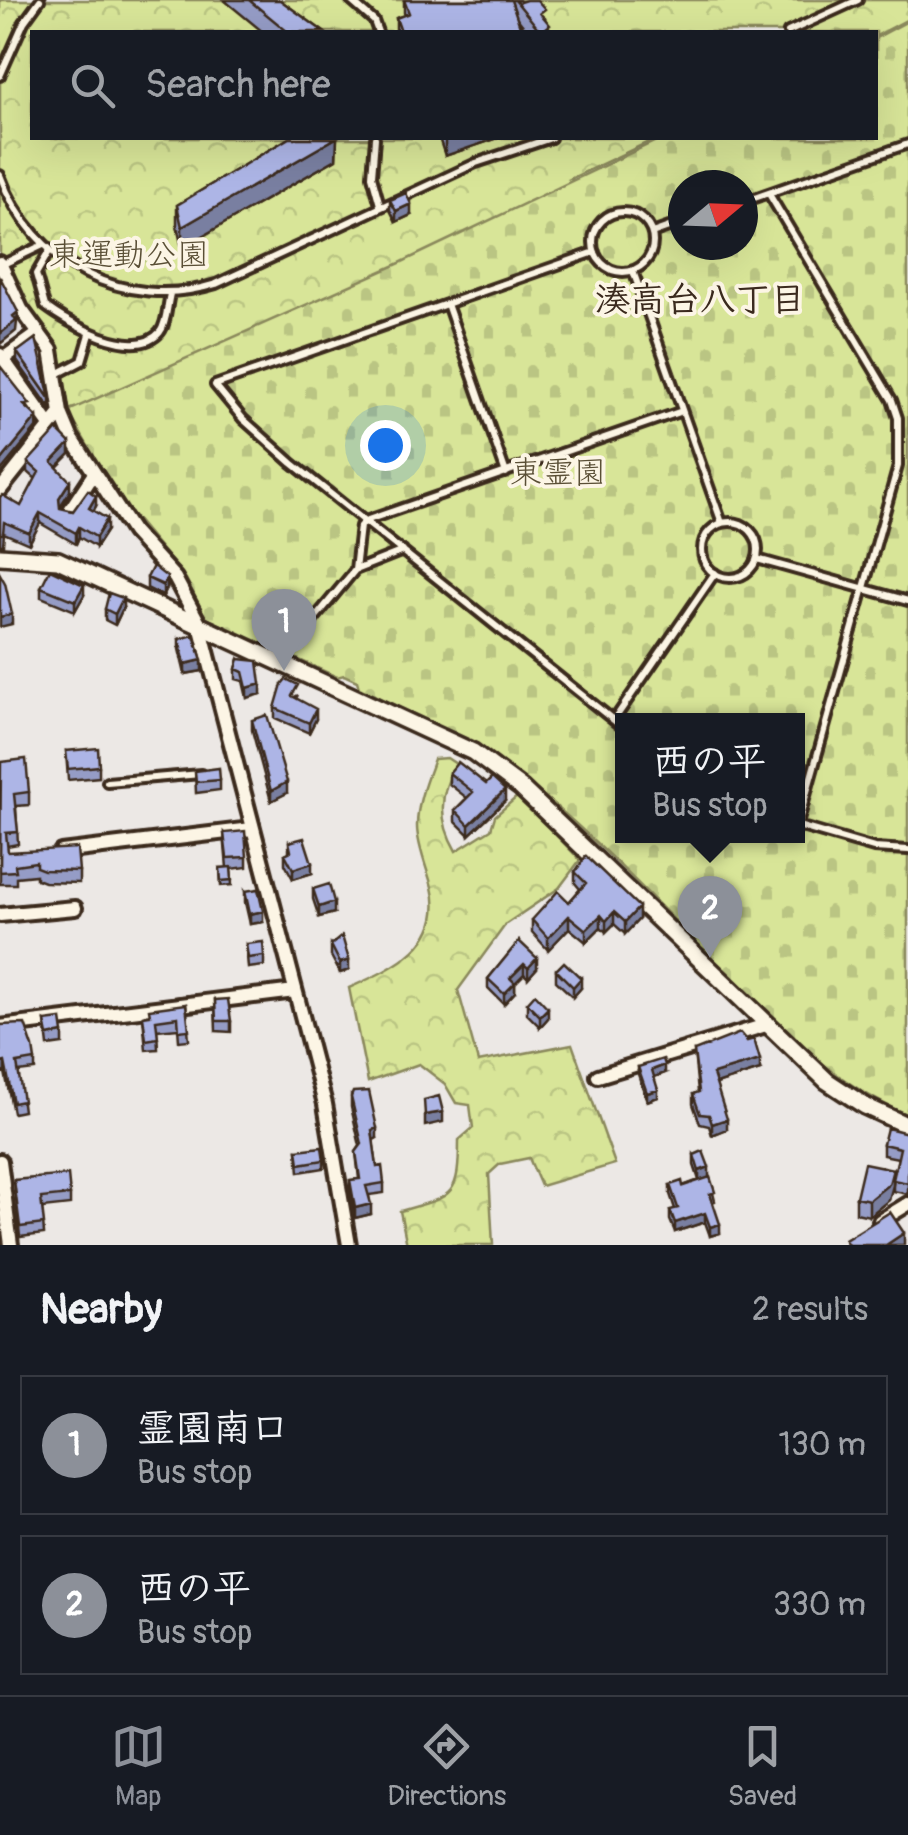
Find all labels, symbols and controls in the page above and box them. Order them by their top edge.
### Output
search box [30,30,878,140]
icon: search [65,58,120,113]
text: Search here [145,61,331,109]
north arrow [668,170,758,260]
park label: 東運動公園 [49,235,209,275]
district label: 湊高台八丁目 [595,278,805,322]
your location [360,420,411,471]
park label: 東霊園 [510,453,606,493]
pin: 1 [252,588,316,671]
popup [615,713,805,843]
text: 西の平 [652,738,766,786]
text: Bus stop [652,786,768,826]
pin: 2 [678,876,742,958]
text: Nearby [40,1284,162,1336]
text: 2 results [752,1290,868,1330]
text: 霊園南口 [137,1405,289,1453]
text: 1 [68,1425,81,1465]
text: 130 m [778,1425,866,1465]
text: Bus stop [137,1453,252,1493]
text: 西の平 [137,1565,251,1613]
text: 2 [66,1585,83,1625]
text: 330 m [773,1585,866,1625]
text: Bus stop [137,1613,252,1653]
tab: Map [111,1719,166,1814]
tab: Directions [387,1719,506,1814]
tab: Saved [728,1719,797,1814]

